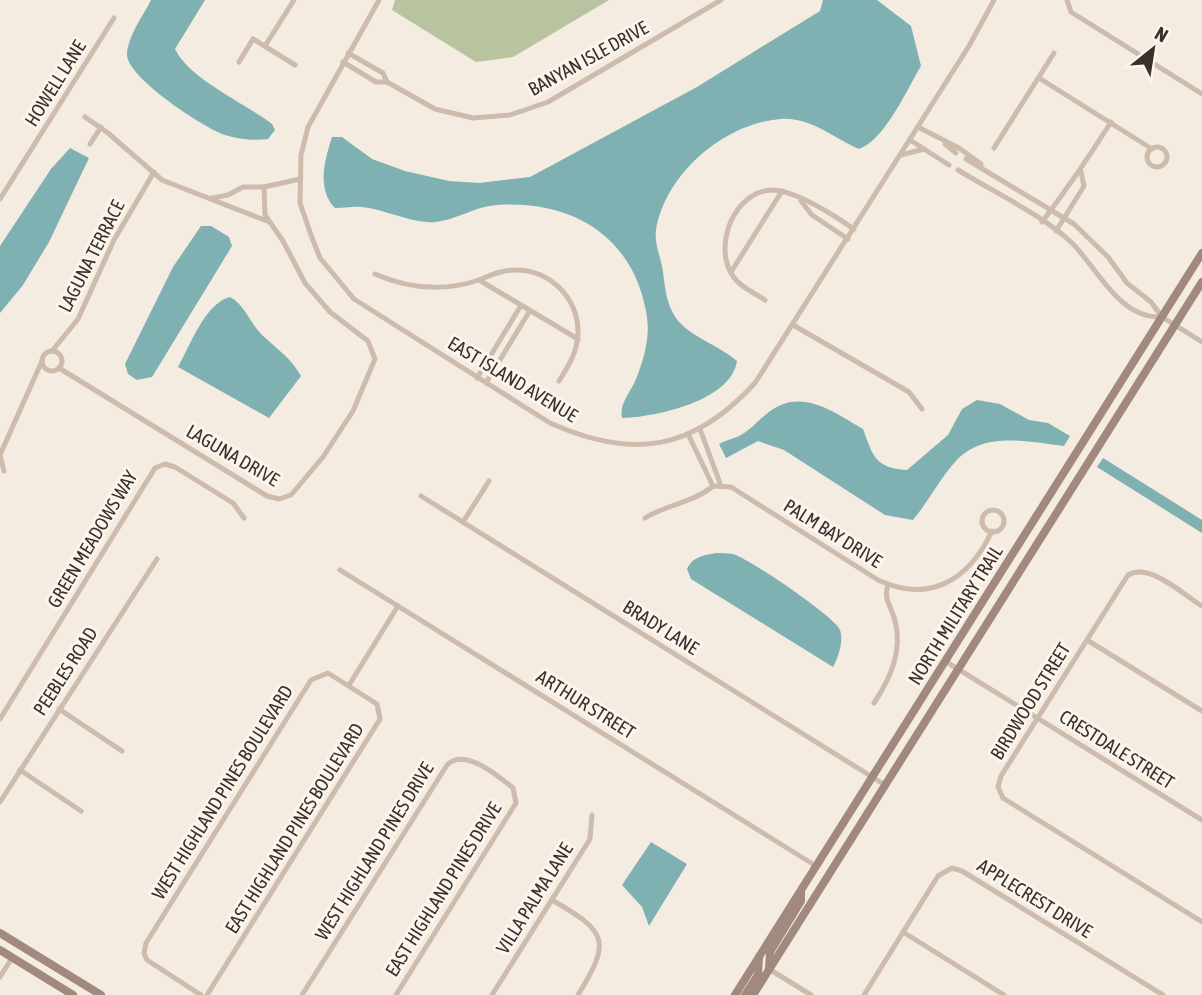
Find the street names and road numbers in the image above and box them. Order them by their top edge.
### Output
street label: BANYAN ISLE DRIVE [524,16,652,100]
street label: HOWELL LANE [20,36,90,130]
street label: LAGUNA TERRACE [53,196,129,316]
street label: EAST ISLAND AVENUE [444,332,582,426]
street label: LAGUNA DRIVE [183,420,283,490]
street label: GREEN MEADOWS WAY [42,466,142,611]
street label: PALM BAY DRIVE [780,494,886,572]
street label: NORTH MILITARY TRAIL [903,541,1007,689]
street label: BRADY LANE [619,595,703,659]
street label: PEEBLES ROAD [28,623,102,719]
street label: BIRDWOOD STREET [985,638,1075,763]
street label: ARTHUR STREET [533,665,640,743]
street label: WEST HIGHLAND PINES BOULEVARD [147,681,297,903]
street label: CRESTDALE STREET [1056,705,1179,793]
street label: EAST HIGHLAND PINES BOULEVARD [220,719,368,937]
street label: WEST HIGHLAND PINES DRIVE [310,758,438,944]
street label: EAST HIGHLAND PINES DRIVE [380,798,506,980]
street label: VILLA PALMA LANE [491,838,577,958]
street label: APPLECREST DRIVE [974,854,1096,942]

